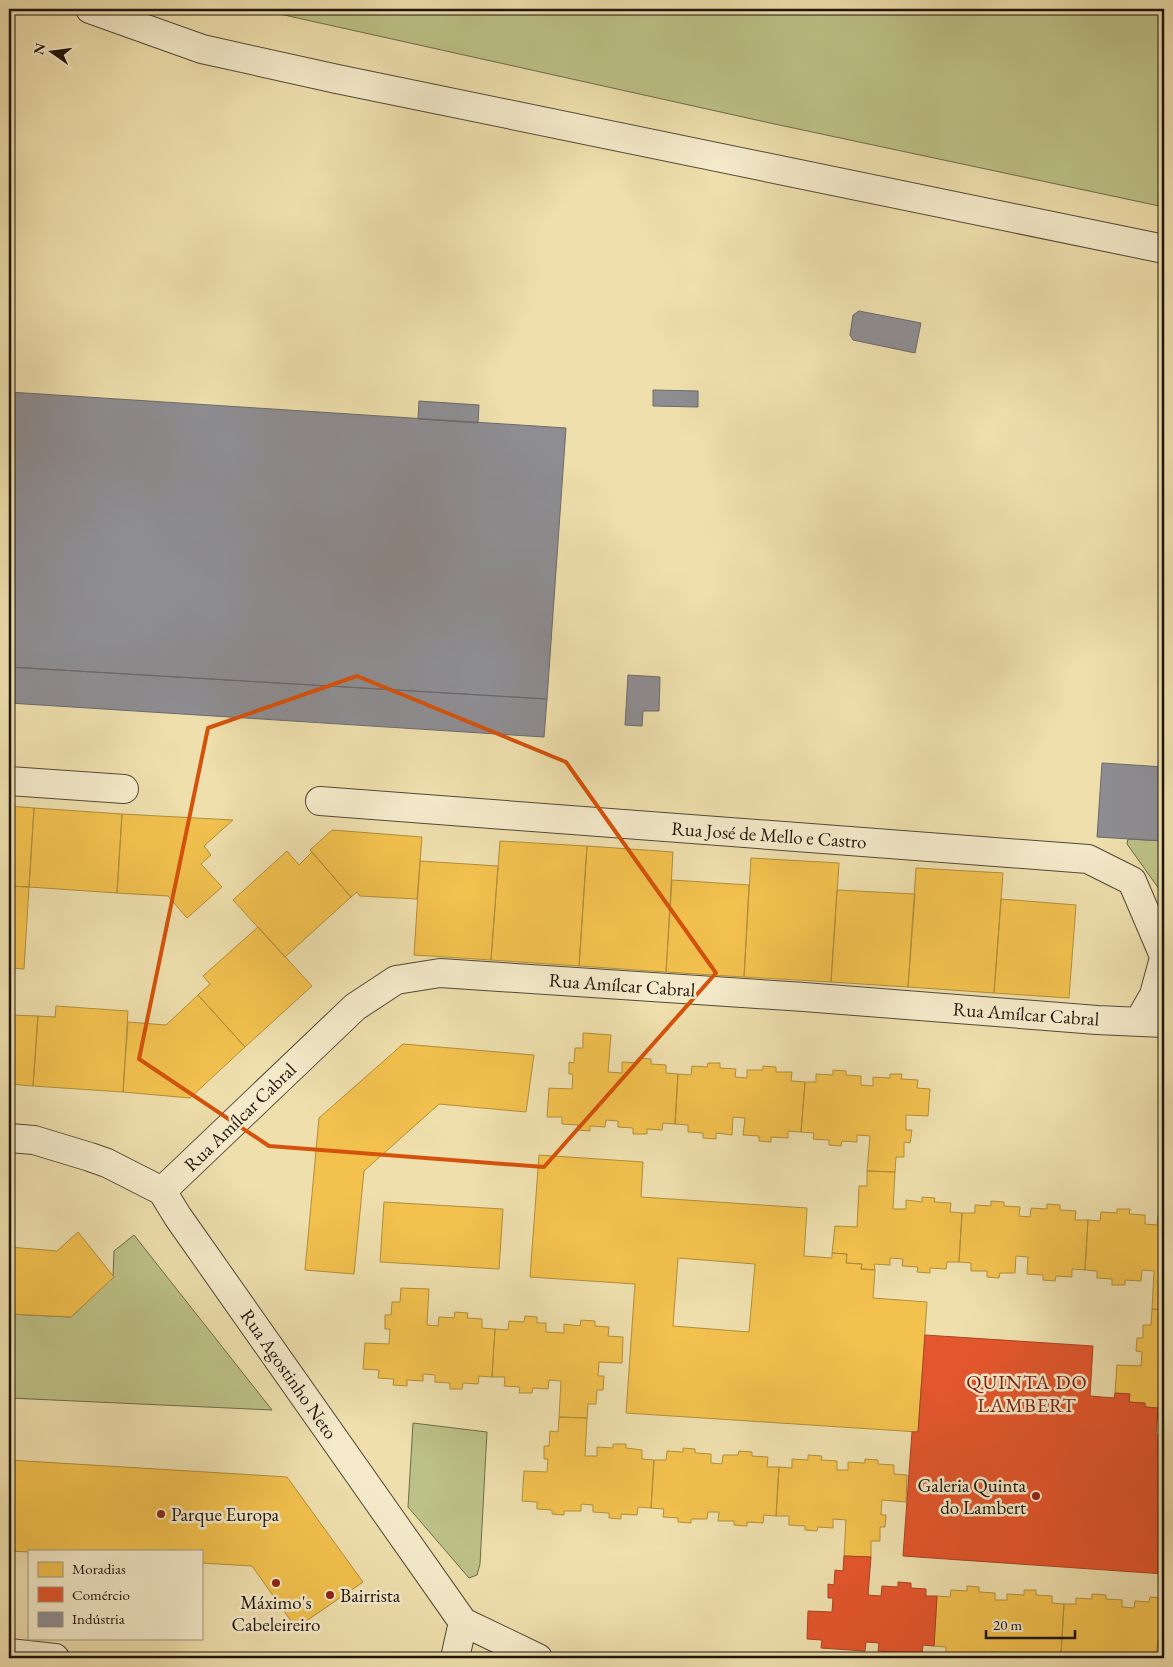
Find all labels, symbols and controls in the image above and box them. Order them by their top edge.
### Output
north arrow [28,28,78,78]
text: N [29,41,50,57]
street label: Rua José de Mello e Castro [671,816,867,854]
street label: Rua Amílcar Cabral [548,967,696,1003]
street label: Rua Amílcar Cabral [952,996,1100,1032]
street label: Rua Amílcar Cabral [179,1057,302,1177]
street label: Rua Agostinho Neto [235,1304,343,1444]
district label: QUINTA DO LAMBERT [966,1369,1088,1418]
place label: Galeria Quinta do Lambert [917,1473,1026,1520]
marker: Galeria Quinta do Lambert [1030,1490,1042,1502]
place label: Parque Europa [171,1502,280,1527]
marker: Parque Europa [155,1508,167,1520]
legend [28,1550,202,1640]
text: Moradias [72,1559,126,1578]
marker: Máximo's Cabeleireiro [270,1577,282,1589]
place label: Bairrista [340,1583,401,1608]
text: Comércio [72,1585,130,1604]
marker: Bairrista [324,1589,336,1601]
place label: Máximo's Cabeleireiro [231,1590,321,1637]
scale bar [986,1607,1074,1639]
text: Indústria [72,1609,125,1628]
text: 20 m [993,1615,1022,1634]

